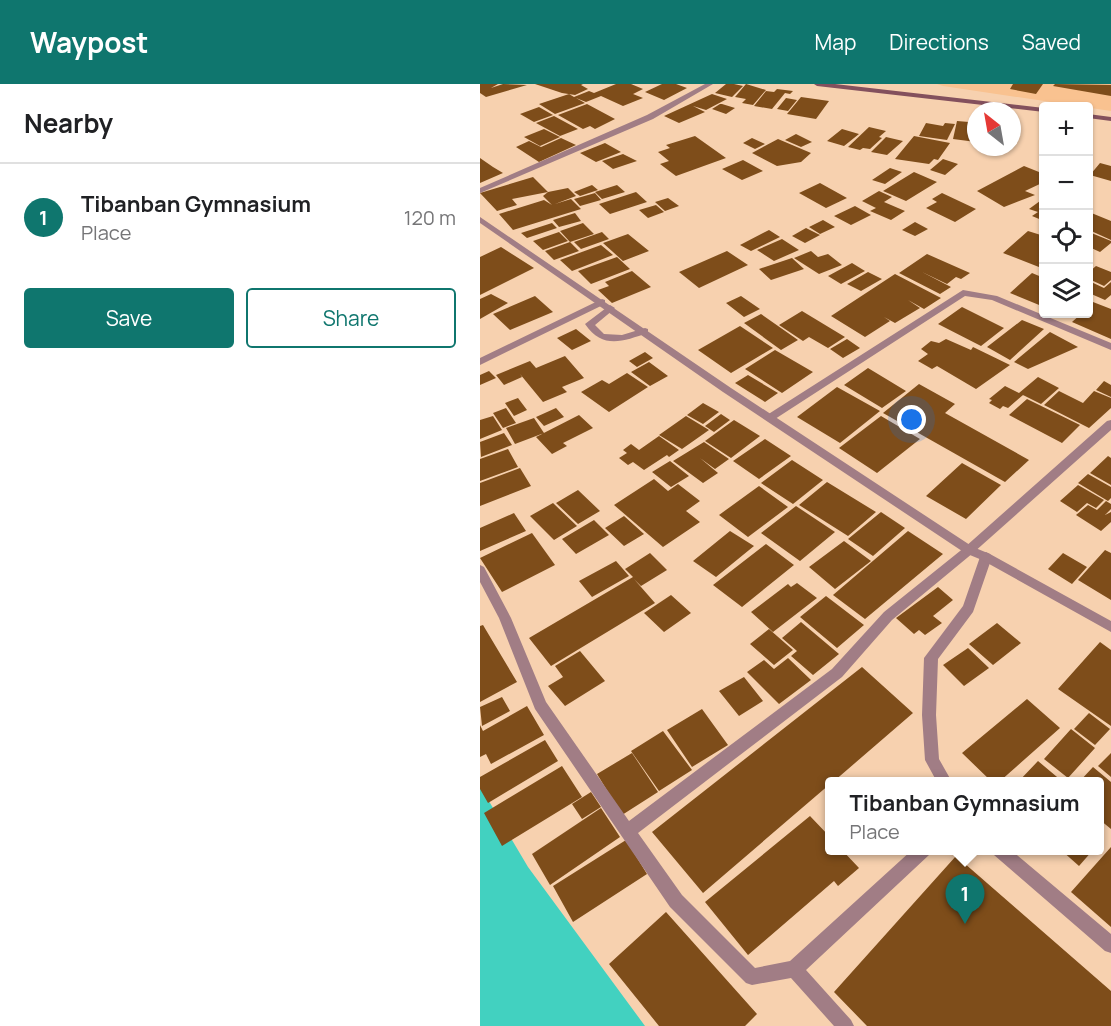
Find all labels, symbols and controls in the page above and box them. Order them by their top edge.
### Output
text: Waypost [30,23,149,61]
text: Map [815,28,856,56]
text: Directions [889,28,989,56]
text: Saved [1022,28,1081,56]
north arrow [967,102,1021,156]
map controls [1039,102,1093,318]
button: + [1039,102,1093,156]
text: Nearby [24,105,113,141]
button: − [1039,156,1093,210]
text: Tibanban Gymnasium [81,189,311,219]
text: 1 [39,204,48,231]
text: 120 m [404,204,456,231]
button: locate [1039,210,1093,264]
text: Place [81,219,131,246]
button: layers [1039,264,1093,318]
button: Save [24,288,234,348]
button: Share [246,288,456,348]
your location [897,405,926,434]
popup [825,777,1104,855]
text: Tibanban Gymnasium [849,788,1080,818]
text: Place [849,818,900,845]
pin: 1 [946,874,984,924]

